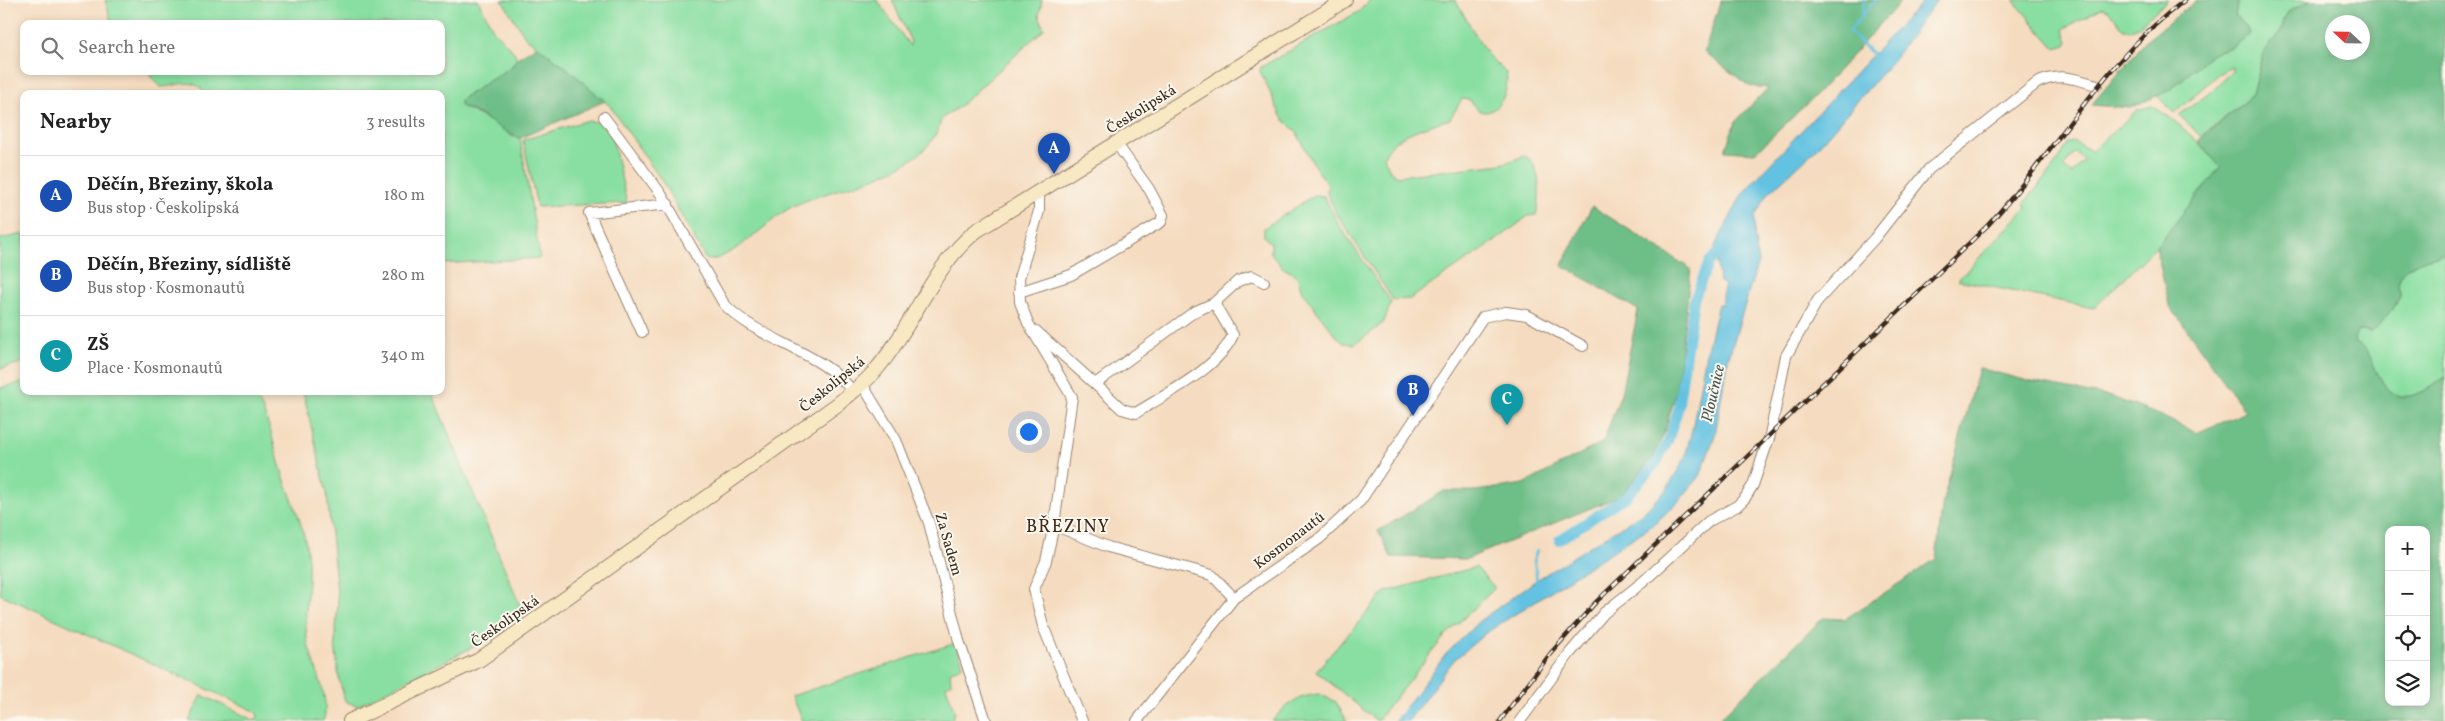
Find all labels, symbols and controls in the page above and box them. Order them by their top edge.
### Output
north arrow [2325,15,2370,60]
search box [20,20,445,75]
icon: search [38,34,66,62]
text: Search here [78,35,175,61]
street label: Českolipská [1103,80,1181,140]
text: Nearby [40,108,111,137]
text: 3 results [366,112,425,134]
pin: A [1038,133,1070,174]
text: Děčín, Březiny, škola [87,172,273,198]
text: A [50,185,62,207]
text: 180 m [384,185,425,207]
text: Bus stop · Českolipská [87,198,240,220]
text: Děčín, Březiny, sídliště [87,252,291,278]
text: B [51,265,61,287]
text: 280 m [381,265,425,287]
text: Bus stop · Kosmonautů [87,278,245,300]
text: ZŠ [87,332,109,358]
text: C [51,345,61,367]
text: 340 m [381,345,425,367]
street label: Českolipská [796,352,870,418]
text: Place · Kosmonautů [87,358,223,380]
water label: Ploučnice [1697,362,1731,424]
pin: B [1397,375,1429,416]
pin: C [1491,384,1523,425]
your location [1016,419,1042,445]
street label: Kosmonautů [1250,508,1330,575]
street label: Za Sadem [929,511,967,578]
district label: BŘEZINY [1026,515,1110,540]
map controls [2385,526,2430,706]
button: + [2385,526,2430,571]
button: − [2385,571,2430,616]
street label: Českolipská [468,591,544,653]
button: locate [2385,616,2430,661]
button: layers [2385,661,2430,706]

